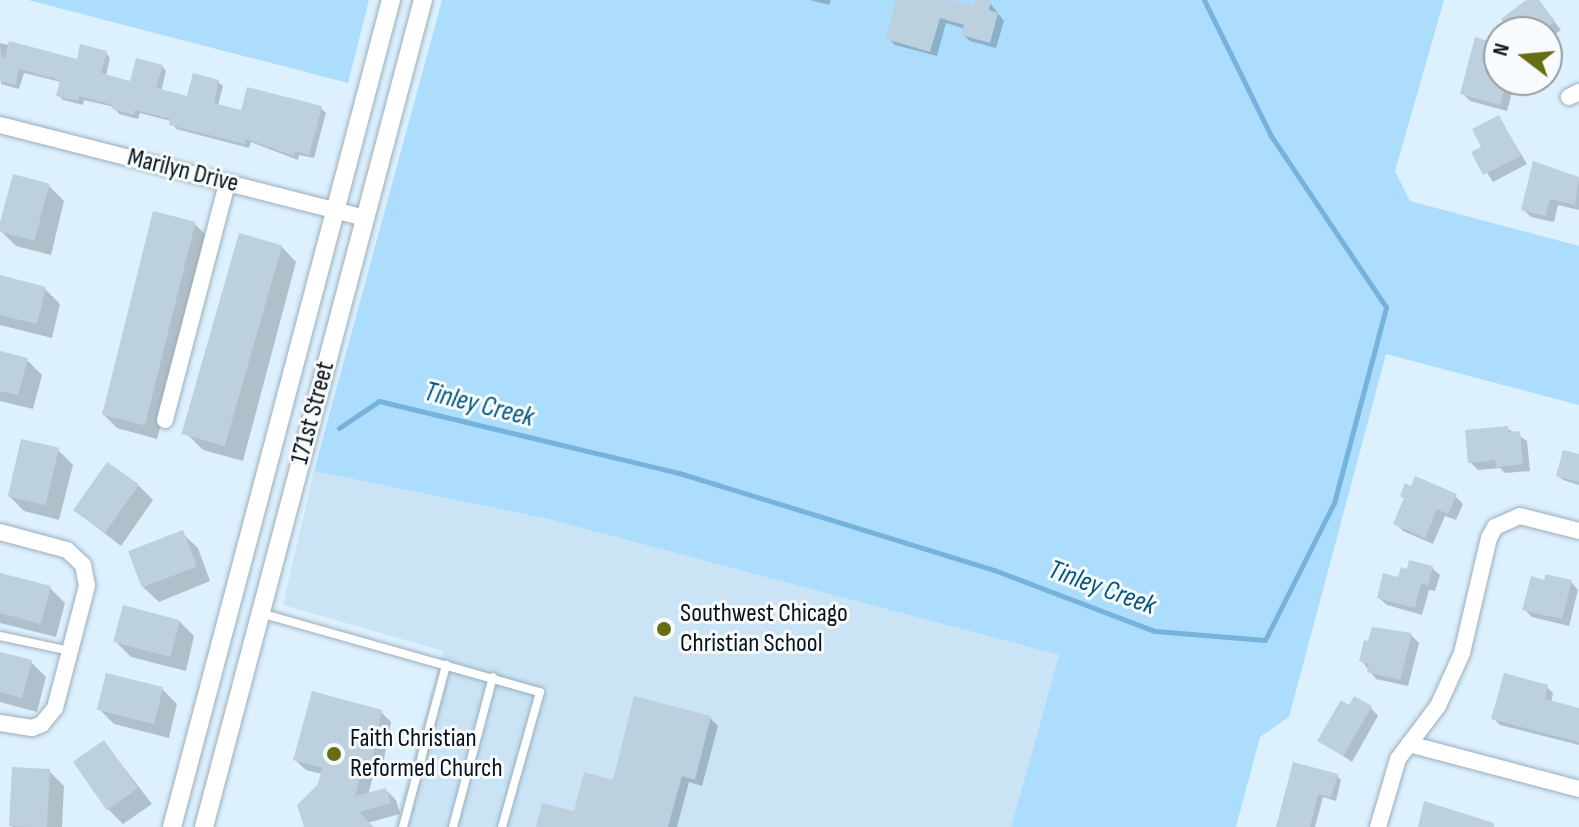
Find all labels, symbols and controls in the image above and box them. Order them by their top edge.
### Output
north arrow [1483,16,1563,96]
text: N [1487,40,1516,59]
street label: Marilyn Drive [124,142,242,200]
street label: 171st Street [284,358,342,468]
water label: Tinley Creek [421,375,537,435]
water label: Tinley Creek [1044,553,1160,623]
place label: Southwest Chicago Christian School [680,598,848,660]
marker: Southwest Chicago Christian School [655,620,673,638]
place label: Faith Christian Reformed Church [350,723,503,784]
marker: Faith Christian Reformed Church [325,745,343,763]

